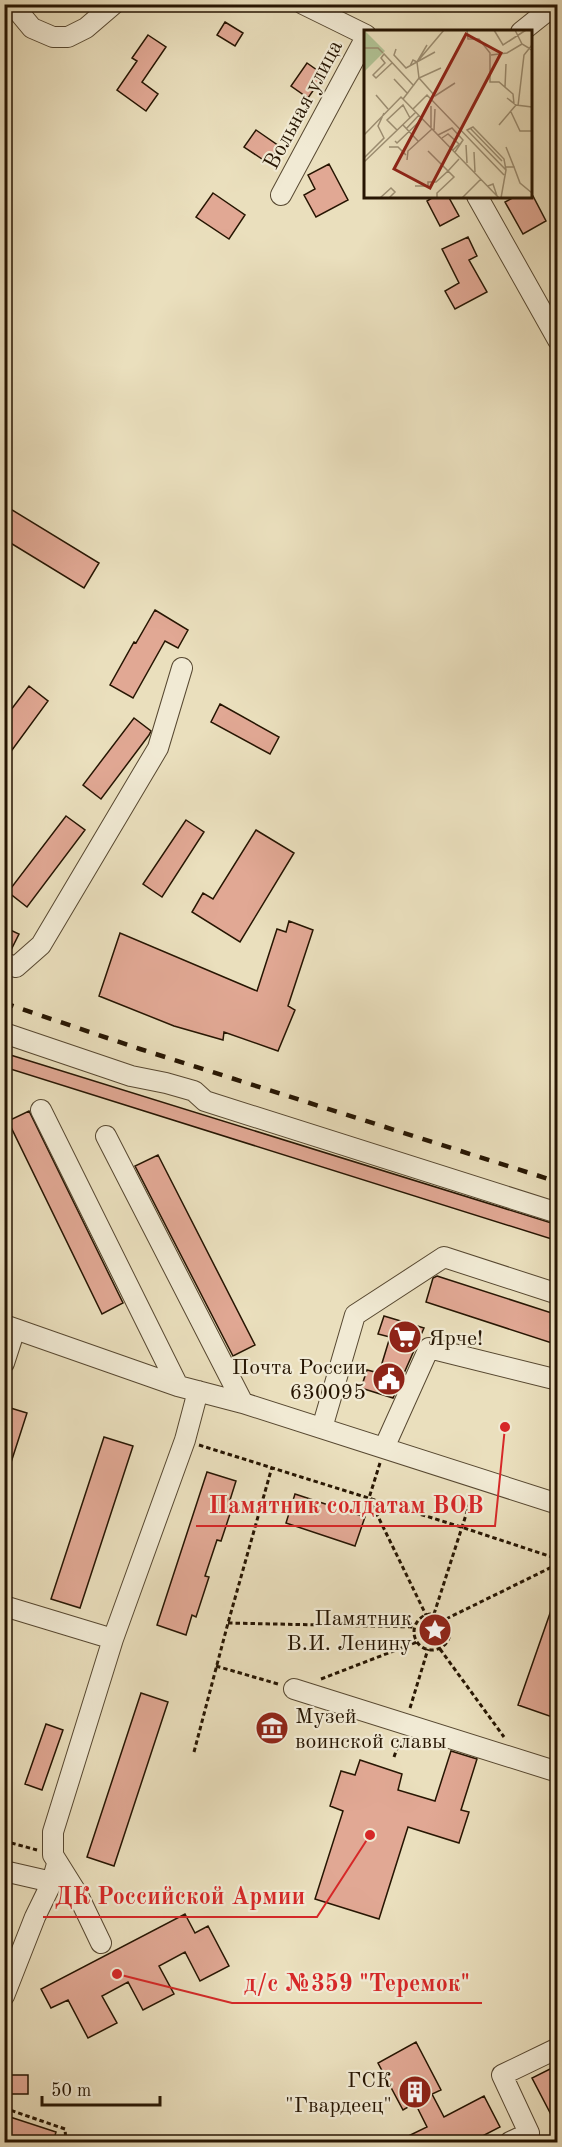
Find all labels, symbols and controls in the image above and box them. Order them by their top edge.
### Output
inset map [364,30,532,198]
street label: Вольная улица [260,36,347,173]
supermarket icon: Ярче! [387,1319,423,1355]
place label: Ярче! [428,1328,483,1350]
place label: Почта России 630095 [232,1357,366,1404]
public building icon: Почта России 630095 [371,1361,407,1397]
callout: Памятник солдатам ВОВ [196,1484,495,1526]
text: Памятник солдатам ВОВ [208,1495,484,1519]
place label: Памятник В.И. Ленину [287,1608,412,1655]
place icon: Памятник В.И. Ленину [417,1612,453,1648]
place label: Музей воинской славы [295,1706,447,1753]
museum icon: Музей воинской славы [254,1710,290,1746]
callout: ДК Российской Армии [43,1875,317,1917]
text: ДК Российской Армии [55,1886,305,1910]
callout: д/с №359 "Теремок" [232,1961,482,2003]
text: д/с №359 "Теремок" [244,1972,470,1997]
scale bar [42,2069,160,2107]
place label: ГСК "Гвардеец" [285,2070,392,2117]
building icon: ГСК "Гвардеец" [397,2074,433,2110]
text: 50 m [51,2082,91,2100]

